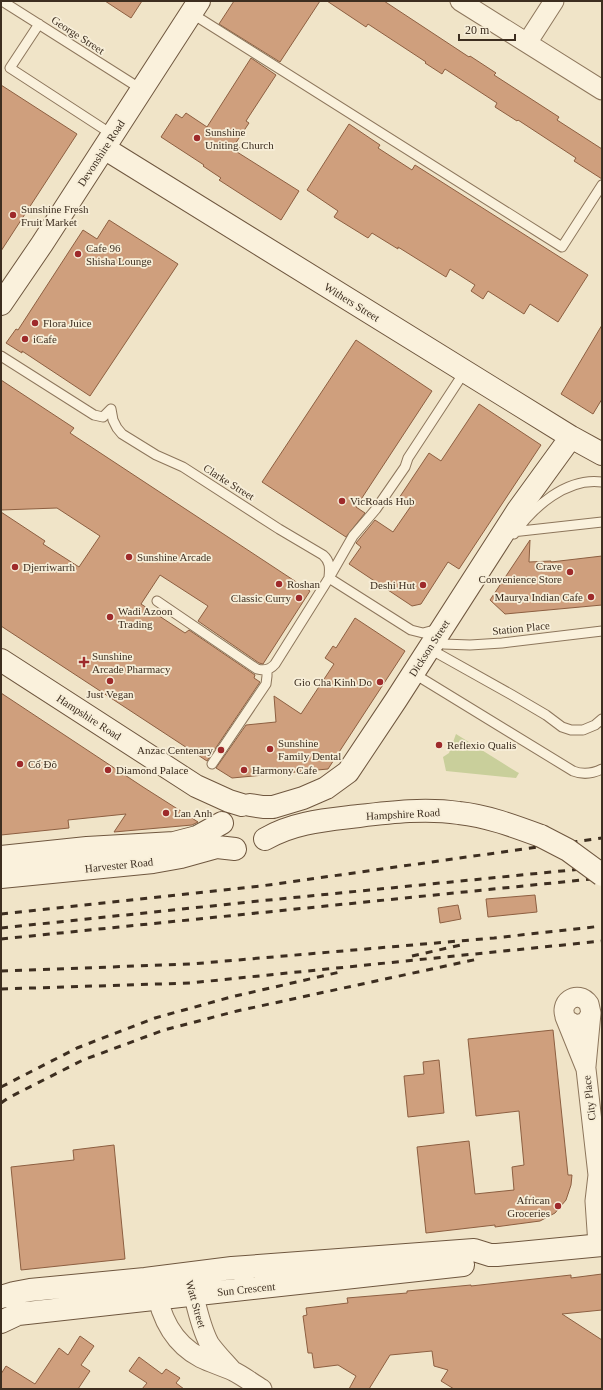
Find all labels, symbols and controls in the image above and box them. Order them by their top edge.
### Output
street label: George Street [49,13,107,57]
scale bar [459,16,515,42]
text: 20 m [465,23,490,37]
street label: Devonshire Road [75,117,127,188]
place label: Sunshine Uniting Church [205,126,274,151]
marker: Sunshine Uniting Church [192,133,202,143]
place label: Sunshine Fresh Fruit Market [21,203,89,228]
marker: Sunshine Fresh Fruit Market [8,210,18,220]
place label: Cafe 96 Shisha Lounge [86,242,152,267]
marker: Cafe 96 Shisha Lounge [73,249,83,259]
street label: Withers Street [322,280,382,324]
place label: Flora Juice [43,317,92,329]
marker: Flora Juice [30,318,40,328]
place label: iCafe [33,333,57,345]
marker: iCafe [20,334,30,344]
street label: Clarke Street [201,462,257,502]
place label: VicRoads Hub [350,495,415,507]
marker: VicRoads Hub [337,496,347,506]
place label: Sunshine Arcade [137,551,211,563]
marker: Sunshine Arcade [124,552,134,562]
place label: Crave Convenience Store [479,560,562,585]
place label: Djerriwarrh [23,561,75,573]
marker: Djerriwarrh [10,562,20,572]
marker: Crave Convenience Store [565,567,575,577]
place label: Roshan [287,578,321,590]
marker: Roshan [274,579,284,589]
place label: Deshi Hut [370,579,415,591]
marker: Deshi Hut [418,580,428,590]
place label: Maurya Indian Cafe [494,591,583,603]
place label: Classic Curry [231,592,291,604]
marker: Maurya Indian Cafe [586,592,596,602]
marker: Classic Curry [294,593,304,603]
place label: Wadi Azoon Trading [118,605,173,630]
marker: Wadi Azoon Trading [105,612,115,622]
street label: Dickson Street [406,617,452,679]
street label: Station Place [492,619,550,637]
place label: Sunshine Arcade Pharmacy [92,650,171,675]
marker: Sunshine Arcade Pharmacy [79,657,89,667]
marker: Just Vegan [105,676,115,686]
place label: Gio Cha Kinh Do [294,676,372,688]
marker: Gio Cha Kinh Do [375,677,385,687]
place label: Just Vegan [86,688,134,700]
street label: Hampshire Road [55,692,124,743]
place label: Sunshine Family Dental [278,737,341,762]
place label: Reflexio Qualis [447,739,516,751]
marker: Reflexio Qualis [434,740,444,750]
place label: Anzac Centenary [137,744,213,756]
marker: Sunshine Family Dental [265,744,275,754]
marker: Anzac Centenary [216,745,226,755]
place label: Cố Đô [28,758,58,770]
marker: Cố Đô [15,759,25,769]
place label: Diamond Palace [116,764,189,776]
place label: Harmony Cafe [252,764,317,776]
marker: Diamond Palace [103,765,113,775]
marker: Harmony Cafe [239,765,249,775]
street label: Hampshire Road [366,806,441,822]
place label: Lan Anh [174,807,213,819]
marker: Lan Anh [161,808,171,818]
street label: Harvester Road [84,855,154,875]
street label: City Place [580,1075,598,1121]
place label: African Groceries [507,1194,550,1219]
marker: African Groceries [553,1201,563,1211]
street label: Watt Street [183,1279,209,1329]
street label: Sun Crescent [216,1280,276,1298]

